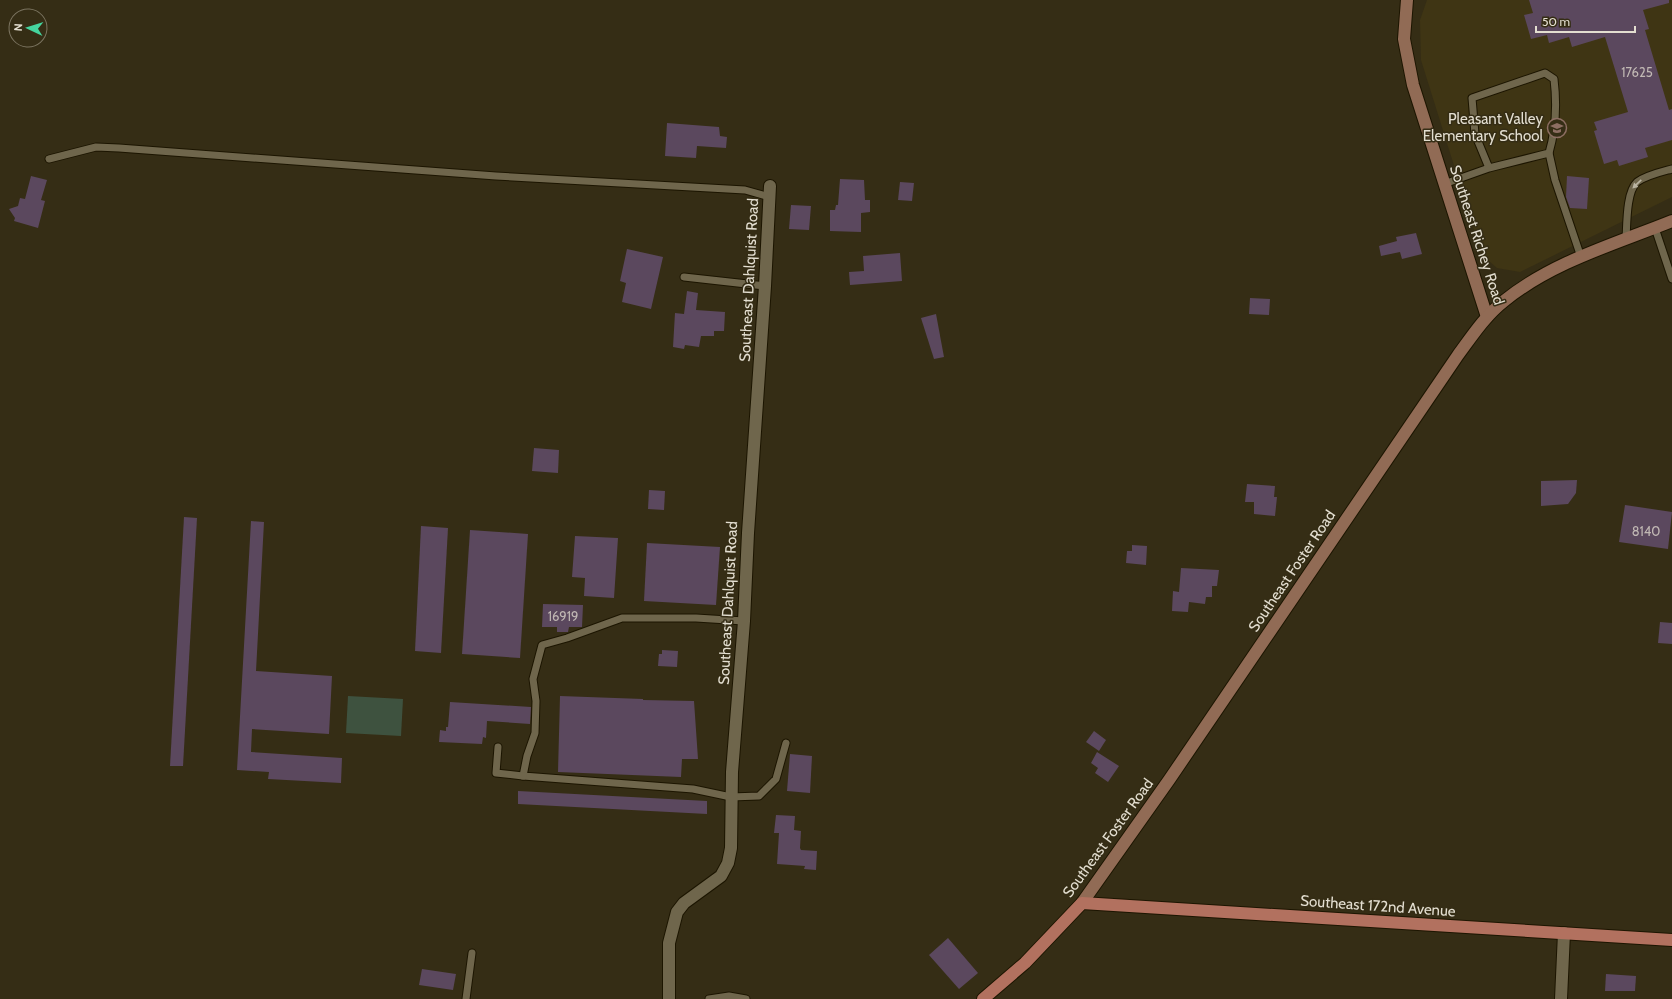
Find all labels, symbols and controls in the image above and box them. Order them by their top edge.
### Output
north arrow [8,8,48,48]
scale bar [1536,8,1635,34]
text: 50 m [1542,14,1570,29]
text: N [11,23,25,32]
house number: 17625 [1621,64,1653,80]
place label: Pleasant Valley Elementary School [1423,110,1543,145]
school or university icon: Pleasant Valley Elementary School [1546,117,1568,139]
street label: Southeast Richey Road [1446,163,1508,307]
one-way arrow [1632,180,1642,189]
street label: Southeast Dahlquist Road [736,198,762,362]
street label: Southeast Foster Road [1245,507,1339,635]
street label: Southeast Dahlquist Road [715,521,741,685]
house number: 8140 [1632,523,1660,539]
house number: 16919 [548,608,578,624]
street label: Southeast Foster Road [1059,775,1157,901]
street label: Southeast 172nd Avenue [1300,892,1457,920]

